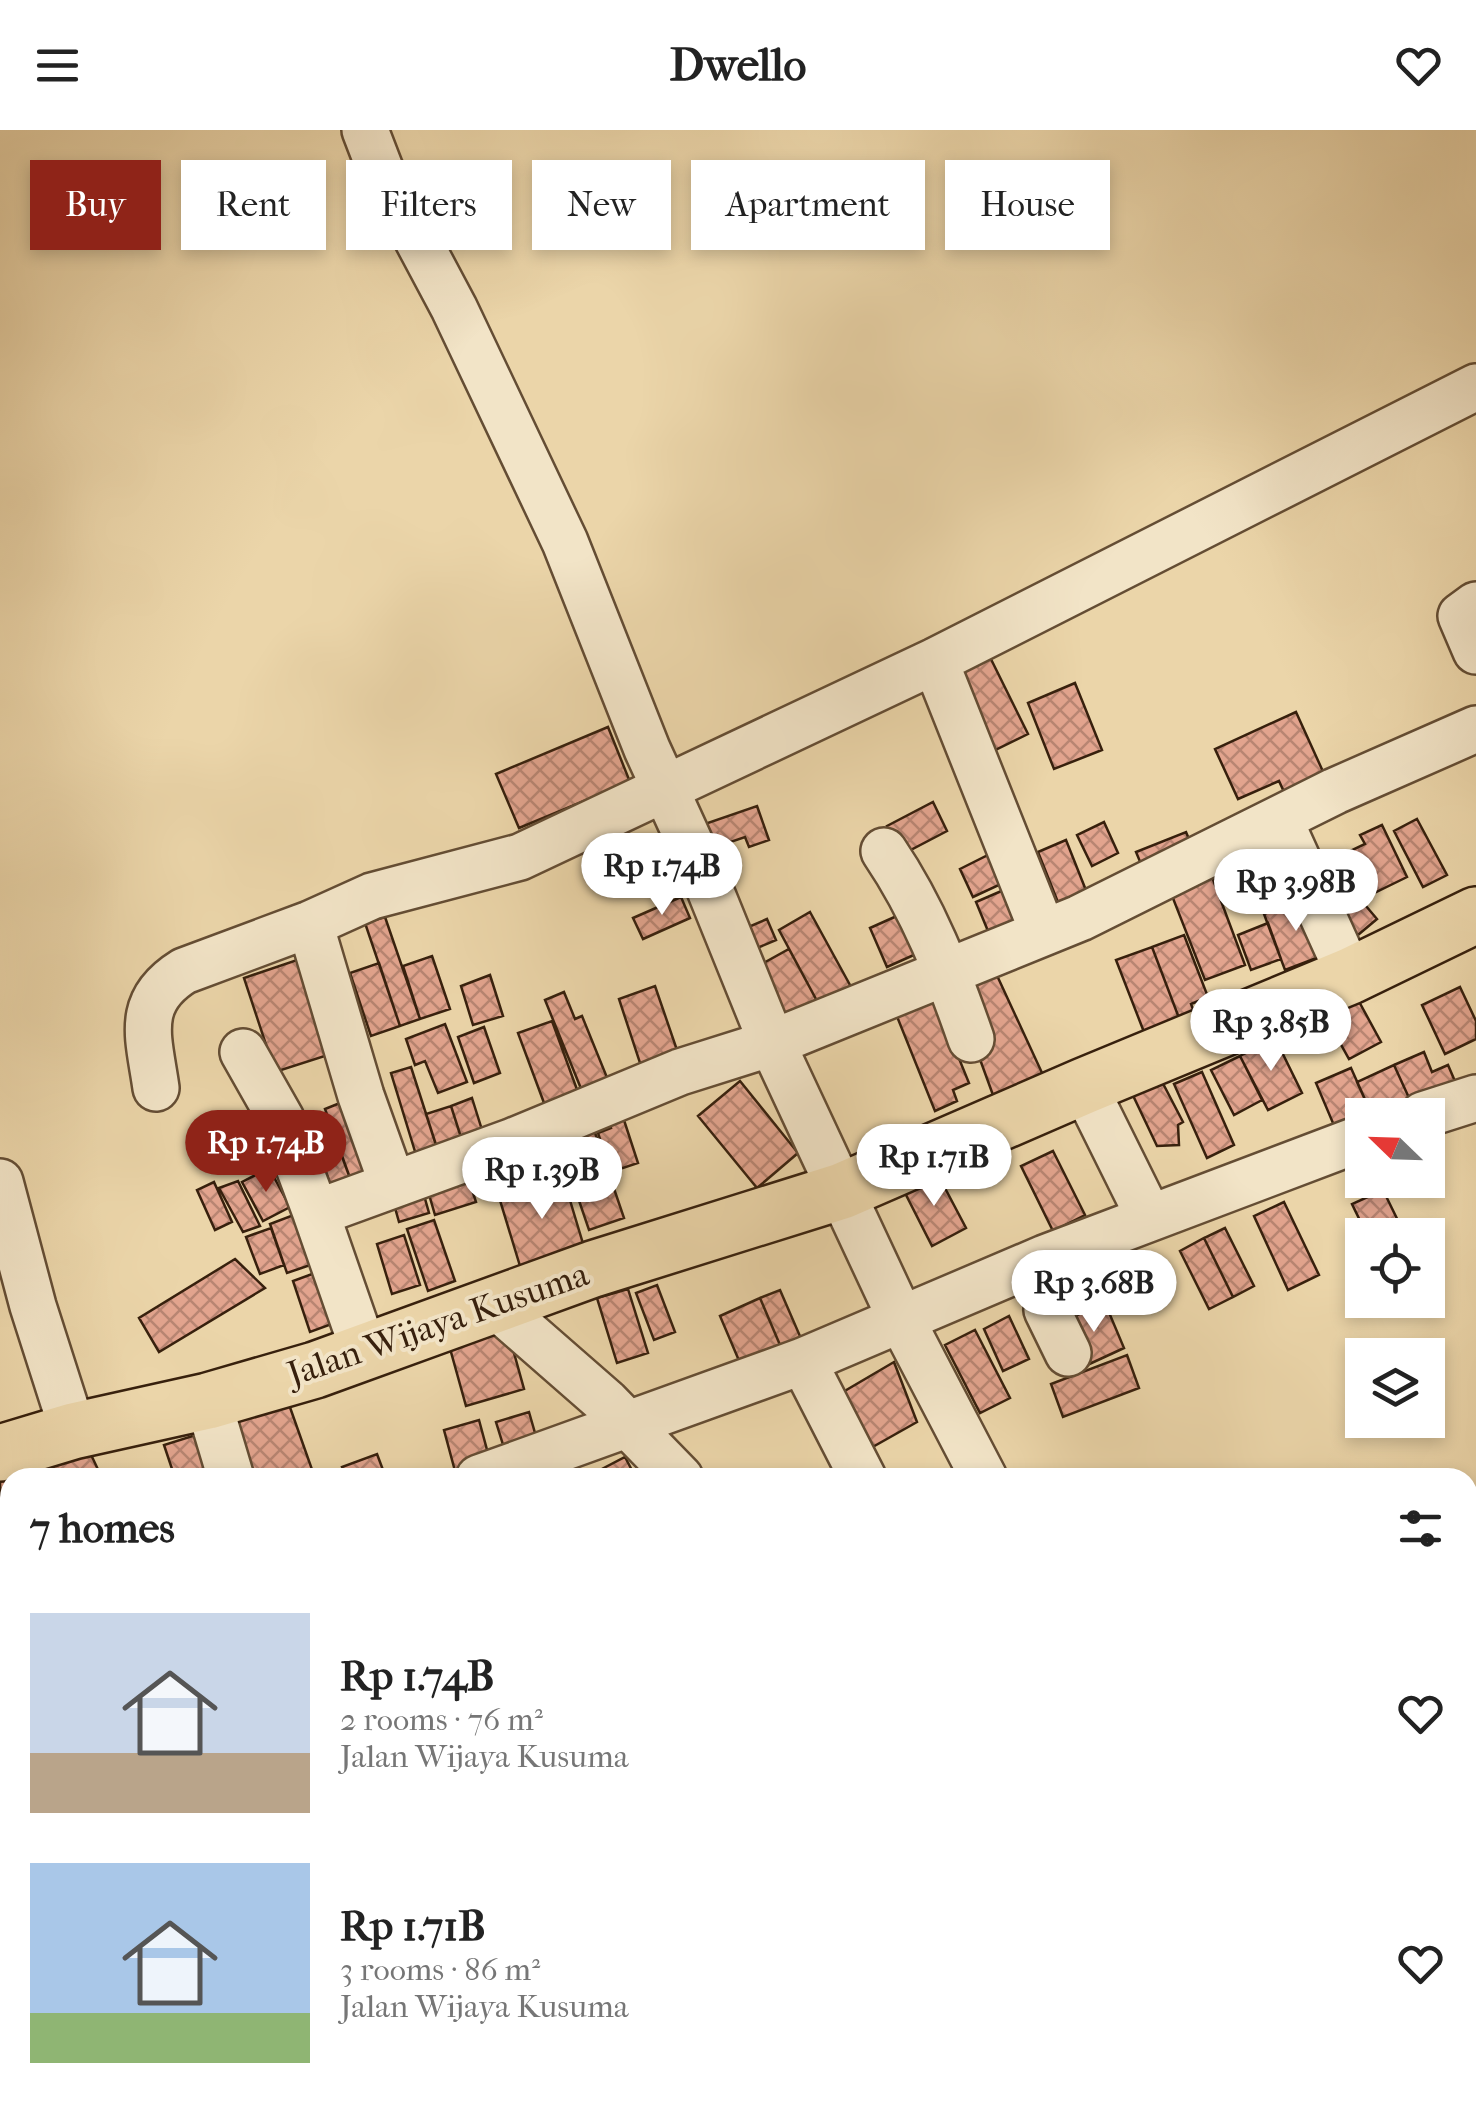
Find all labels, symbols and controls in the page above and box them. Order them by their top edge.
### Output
icon: menu [30,38,85,93]
icon: heart [1391,38,1446,93]
text: Dwello [670,39,806,92]
chip: Buy [30,160,161,250]
chip: Rent [181,160,326,250]
chip: Filters [346,160,512,250]
chip: New [532,160,671,250]
chip: Apartment [691,160,925,250]
chip: House [945,160,1110,250]
pin: Rp 1.74B [559,833,765,918]
text: Rp 1.74B [603,847,721,884]
pin: Rp 3.98B [1193,849,1399,934]
text: Rp 3.98B [1236,863,1356,900]
pin: Rp 3.85B [1168,989,1374,1074]
text: Rp 3.85B [1212,1003,1330,1040]
north arrow [1345,1098,1445,1198]
map controls [1345,1098,1445,1438]
pin: Rp 1.74B [163,1110,369,1195]
text: Rp 1.74B [207,1124,325,1161]
pin: Rp 1.71B [831,1124,1037,1209]
pin: Rp 1.39B [439,1137,645,1222]
text: Rp 1.71B [879,1138,989,1175]
text: Rp 1.39B [484,1151,600,1188]
button: locate [1345,1218,1445,1318]
pin: Rp 3.68B [991,1250,1197,1335]
street label: Jalan Wijaya Kusuma [279,1253,595,1396]
text: Rp 3.68B [1034,1264,1154,1301]
button: layers [1345,1338,1445,1438]
icon: filters [1393,1501,1448,1556]
text: 7 homes [30,1504,175,1553]
text: Rp 1.74B [340,1652,494,1701]
icon: home [110,1653,230,1773]
icon: heart [1393,1686,1448,1741]
text: 2 rooms · 76 m² [340,1701,543,1738]
text: Jalan Wijaya Kusuma [340,1738,629,1775]
text: Rp 1.71B [340,1902,486,1951]
icon: home [110,1903,230,2023]
icon: heart [1393,1936,1448,1991]
text: 3 rooms · 86 m² [340,1951,540,1988]
text: Jalan Wijaya Kusuma [340,1988,629,2025]

